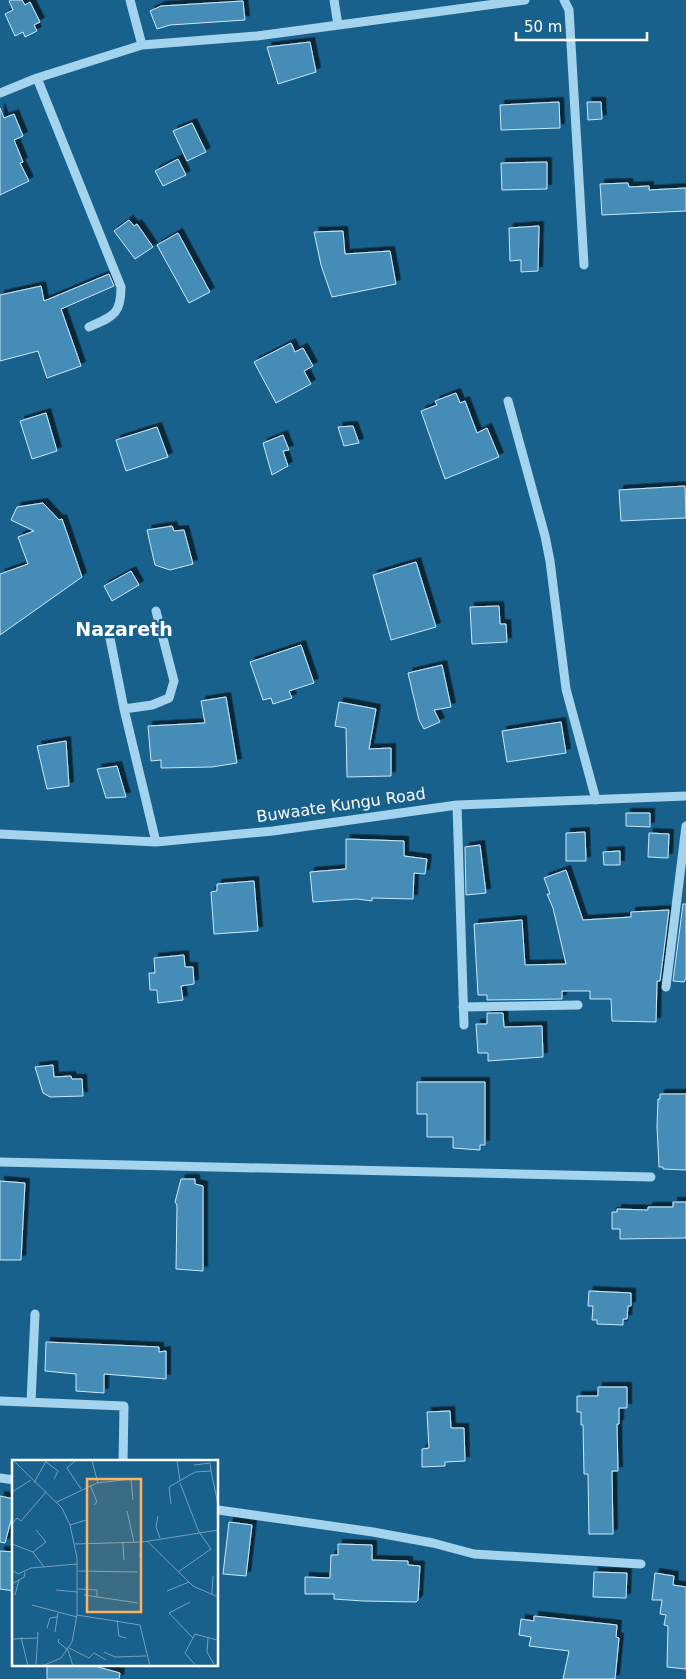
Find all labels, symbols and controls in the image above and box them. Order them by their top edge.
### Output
scale bar [516,10,647,42]
text: 50 m [524,18,562,36]
district label: Nazareth [75,618,173,640]
street label: Buwaate Kungu Road [255,784,427,826]
inset map [12,1460,219,1666]

